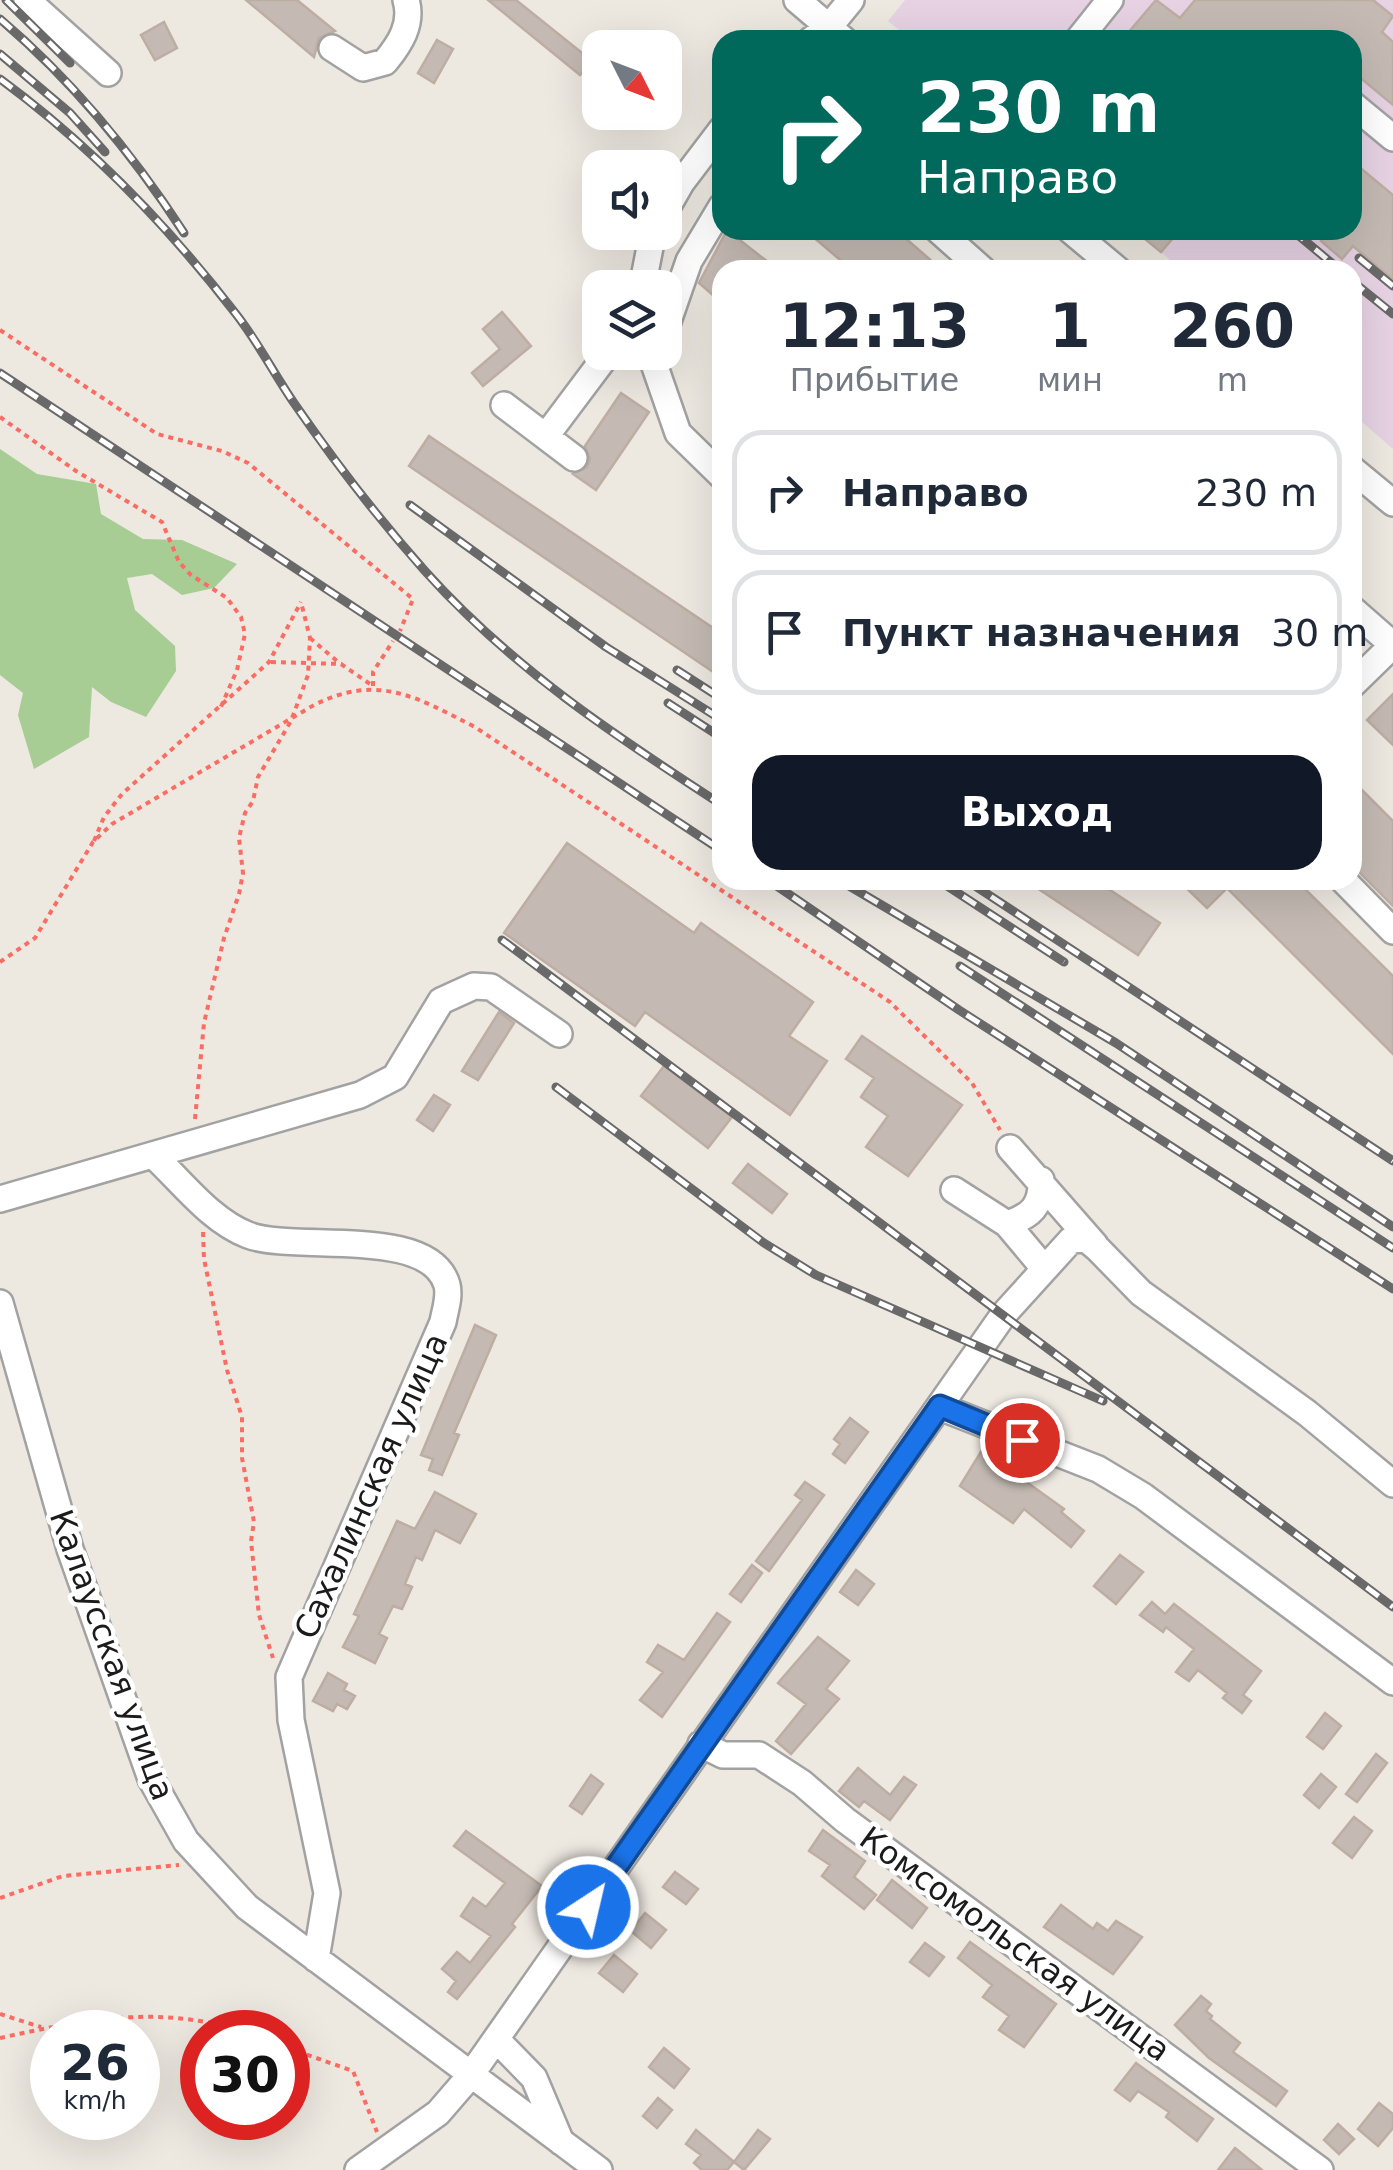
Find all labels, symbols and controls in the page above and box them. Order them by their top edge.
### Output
north arrow [582,30,682,130]
map controls [582,30,682,370]
text: 230 m [917,67,1160,149]
icon: right [752,70,882,200]
button: sound [582,150,682,250]
text: Направо [917,151,1118,204]
button: layers [582,270,682,370]
text: 12:13 [779,291,970,361]
text: 1 [1049,291,1091,361]
text: 260 [1170,291,1295,361]
text: Прибытие [790,361,959,399]
text: мин [1037,361,1103,399]
text: m [1217,361,1248,399]
icon: right [757,465,812,520]
text: Направо [842,471,1029,515]
text: 230 m [1195,471,1317,515]
icon: arrive [757,605,812,660]
text: Пункт назначения [842,611,1241,655]
text: 30 m [1271,611,1368,655]
button: Выход [752,755,1322,870]
street label: Сахалинская улица [286,1327,456,1645]
pin [980,1398,1065,1483]
icon: arrive [995,1413,1050,1468]
street label: Калаусская улица [42,1505,182,1805]
street label: Комсомольская улица [852,1819,1178,2069]
position arrow [536,1855,640,1959]
speed limit sign: 30 [180,2010,310,2140]
text: 26 [60,2034,130,2092]
text: km/h [63,2086,127,2115]

